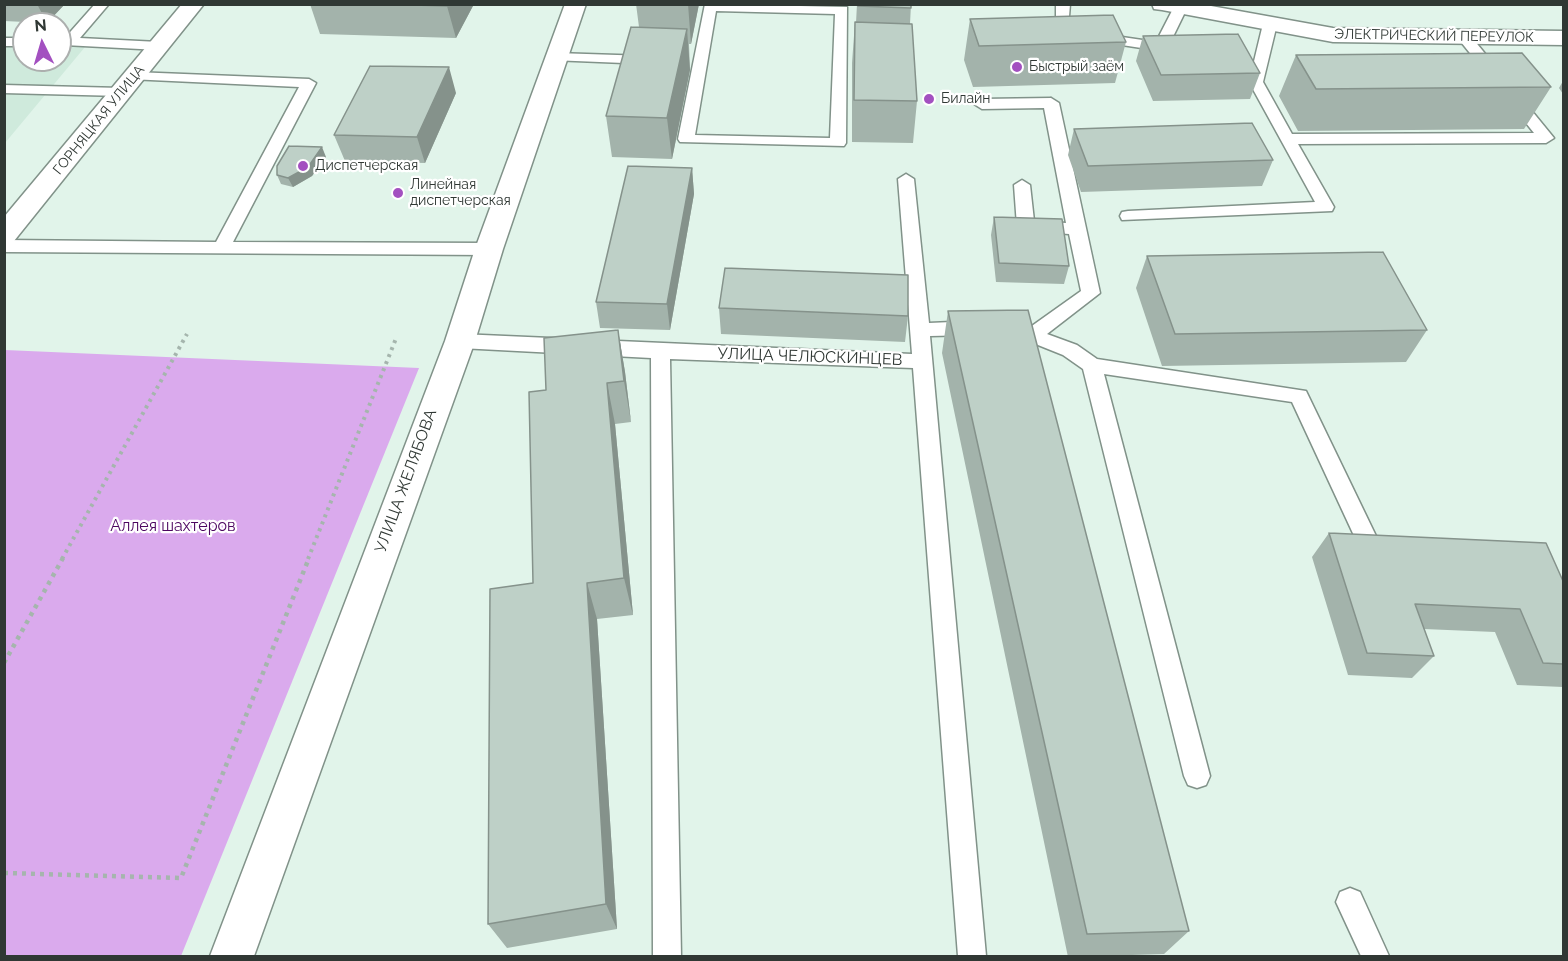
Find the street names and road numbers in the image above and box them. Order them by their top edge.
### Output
street label: ЭЛЕКТРИЧЕСКИЙ ПЕРЕУЛОК [1334,26,1534,46]
street label: ГОРНЯЦКАЯ УЛИЦА [50,62,148,178]
street label: УЛИЦА ЧЕЛЮСКИНЦЕВ [717,344,903,370]
street label: УЛИЦА ЖЕЛЯБОВА [371,407,441,555]

